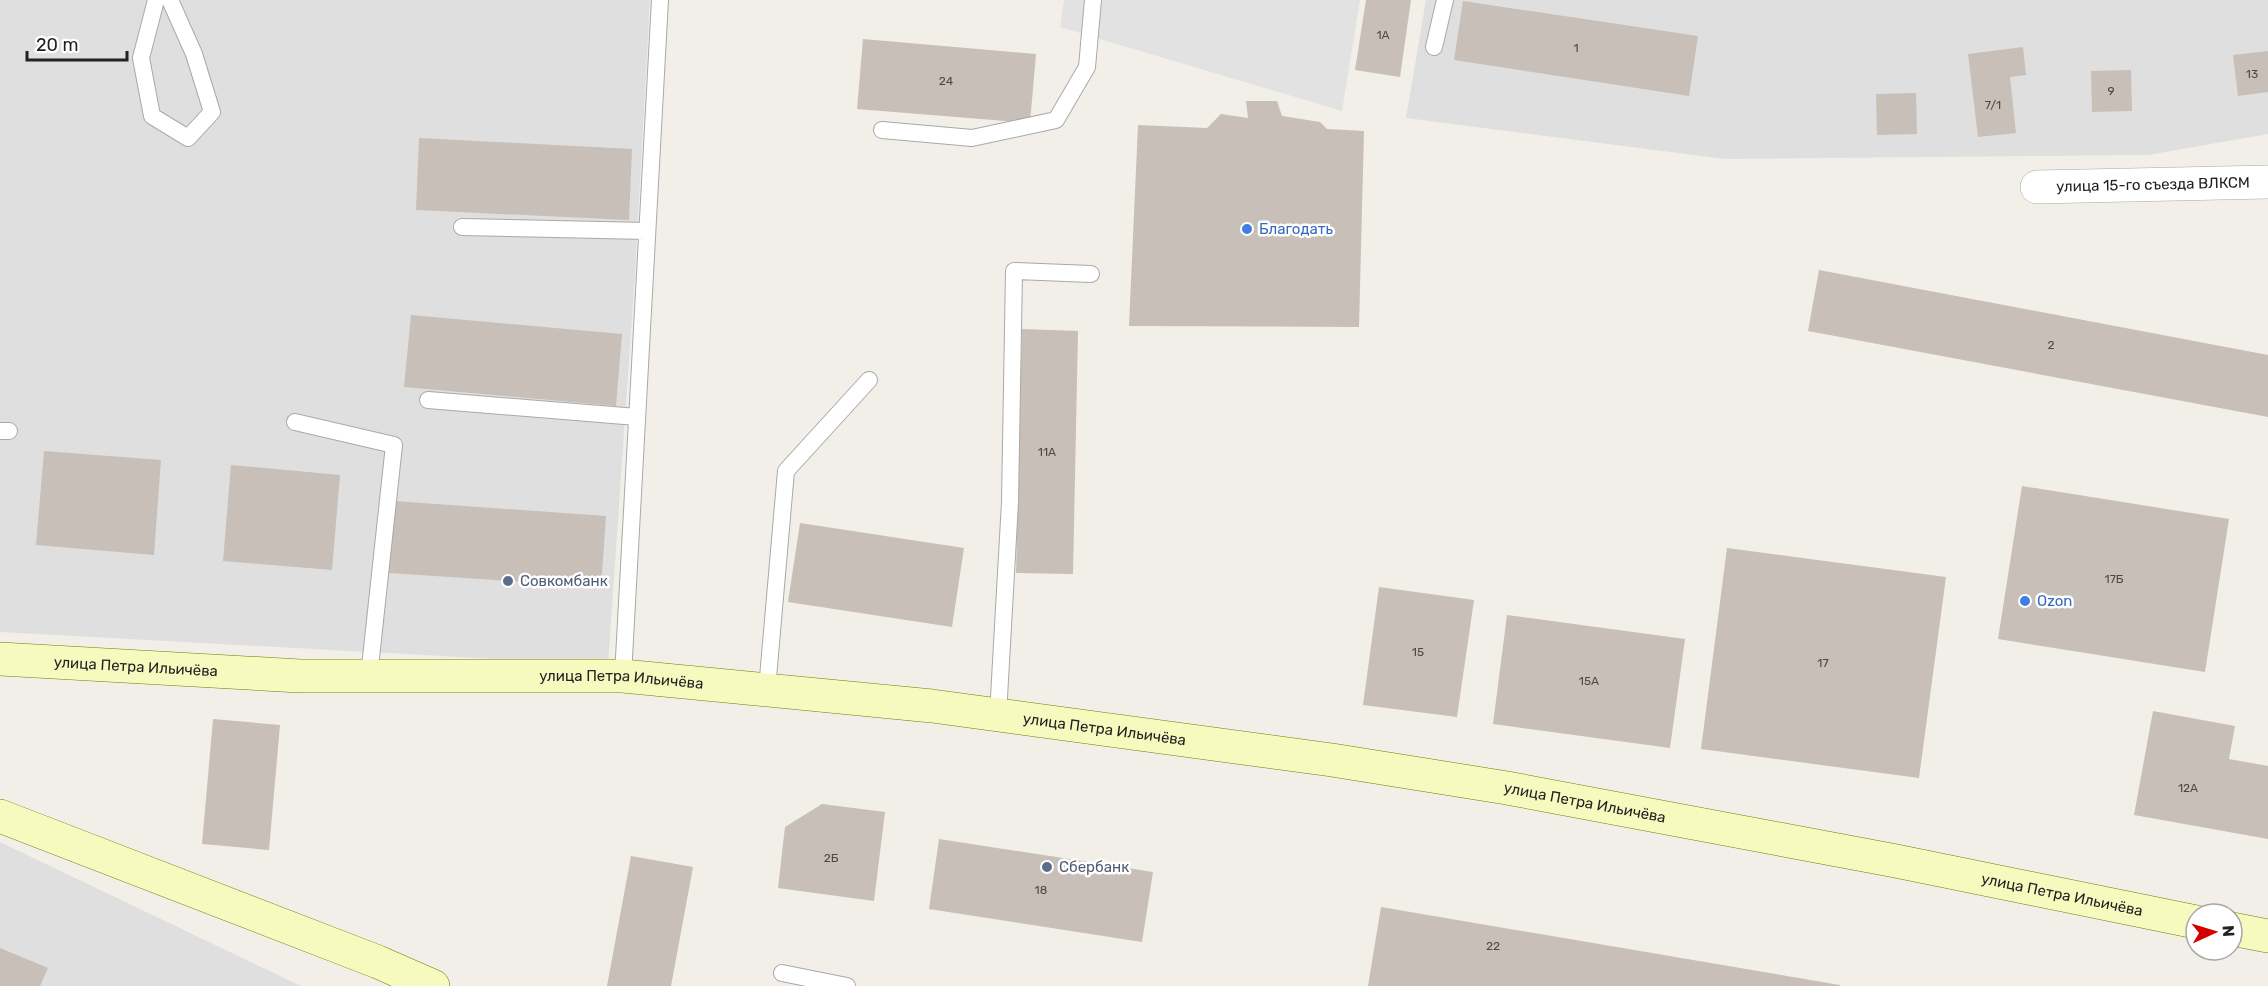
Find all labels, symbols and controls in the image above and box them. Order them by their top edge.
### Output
scale bar [27,24,128,62]
house number: 1А [1376,28,1390,42]
text: 20 m [36,34,78,56]
house number: 1 [1573,41,1579,55]
house number: 13 [2246,67,2258,81]
house number: 24 [939,74,954,88]
house number: 9 [2107,84,2115,98]
house number: 7/1 [1985,98,2001,112]
street label: улица 15-го съезда ВЛКСМ [2056,173,2250,196]
place label: Благодать [1259,220,1333,238]
marker: Благодать [1240,222,1254,236]
house number: 2 [2047,338,2055,352]
house number: 11А [1038,445,1056,459]
place label: Совкомбанк [520,572,608,590]
house number: 17Б [2105,572,2124,586]
marker: Совкомбанк [501,574,515,588]
place label: Ozon [2037,592,2072,610]
marker: Ozon [2018,594,2032,608]
house number: 15 [1412,645,1424,659]
street label: улица Петра Ильичёва [53,653,218,680]
house number: 17 [1817,656,1829,670]
street label: улица Петра Ильичёва [539,667,704,693]
house number: 15А [1579,674,1599,688]
street label: улица Петра Ильичёва [1022,709,1187,749]
street label: улица Петра Ильичёва [1502,779,1667,827]
house number: 12А [2178,781,2198,795]
house number: 2Б [824,851,839,865]
place label: Сбербанк [1059,858,1129,876]
marker: Сбербанк [1040,860,1054,874]
street label: улица Петра Ильичёва [1980,870,2144,920]
house number: 18 [1035,883,1047,897]
north arrow [2184,902,2244,962]
text: N [2219,925,2238,937]
house number: 22 [1486,939,1500,953]

